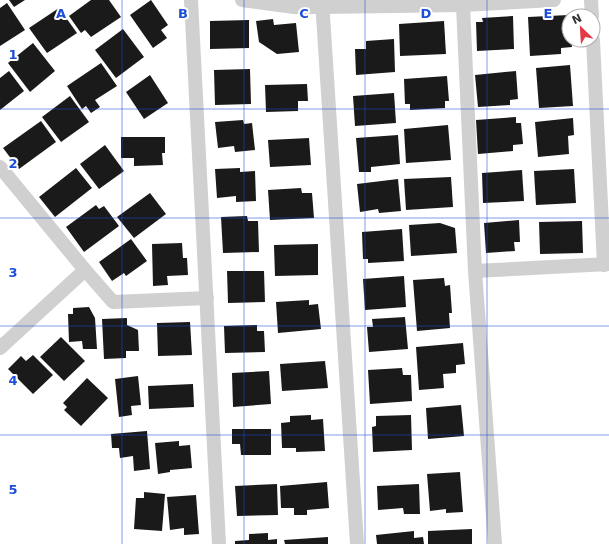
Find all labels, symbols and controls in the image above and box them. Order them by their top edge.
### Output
text: A [56,6,66,21]
text: B [178,6,188,21]
text: C [299,6,309,21]
text: D [421,6,432,21]
text: E [544,6,552,21]
north arrow [561,8,601,48]
text: N [570,12,584,27]
text: 1 [8,47,18,62]
text: 2 [8,156,18,171]
text: 3 [8,265,18,280]
text: 4 [8,373,18,388]
text: 5 [8,482,18,497]

